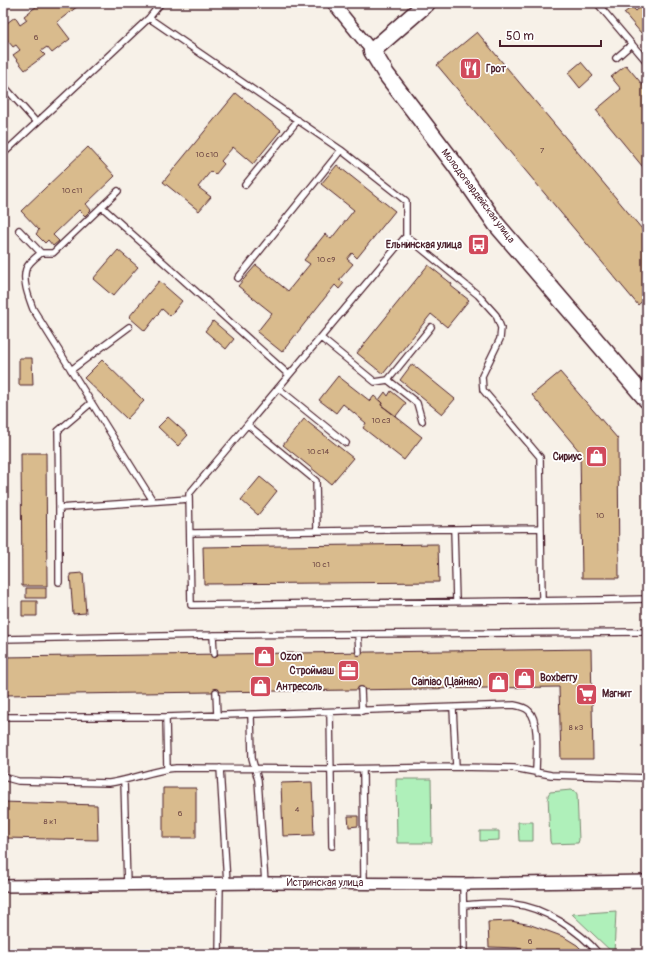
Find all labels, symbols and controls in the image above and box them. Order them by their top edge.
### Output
scale bar [500,22,601,48]
text: 50 m [506,29,534,44]
house number: 6 [34,33,39,42]
restaurant icon: Грот [458,56,484,82]
place label: Грот [486,63,507,75]
house number: 7 [540,146,545,155]
street label: Молодогвардейская улица [439,147,518,246]
house number: 10 с10 [196,150,219,159]
house number: 10 с11 [62,186,82,195]
bus stop icon: Ельнинская улица [465,232,491,258]
place label: Ельнинская улица [386,239,462,251]
house number: 10 с9 [317,255,335,264]
house number: 10 с3 [372,416,391,425]
shop icon: Сириус [584,444,610,470]
house number: 10 с14 [307,447,329,456]
place label: Сириус [553,451,582,463]
house number: 10 [596,511,605,520]
house number: 10 с1 [312,560,330,569]
shop icon: Ozon [252,644,278,670]
place label: Ozon [280,651,303,663]
office icon: Строймаш [336,658,362,684]
place label: Строймаш [290,665,334,677]
shop icon: Boxberry [511,665,537,691]
shop icon: Cainiao (Цайняо) [485,669,511,695]
place label: Boxberry [540,672,578,684]
shop icon: Антресоль [248,674,274,700]
place label: Cainiao (Цайняо) [412,676,482,688]
place label: Антресоль [276,681,323,693]
supermarket icon: Магнит [574,681,600,707]
place label: Магнит [602,688,633,700]
house number: 8 к3 [569,723,584,732]
house number: 4 [295,805,300,814]
house number: 6 [178,809,183,818]
house number: 8 к1 [43,817,57,826]
street label: Истринская улица [287,877,364,889]
house number: 6 [528,937,533,946]

